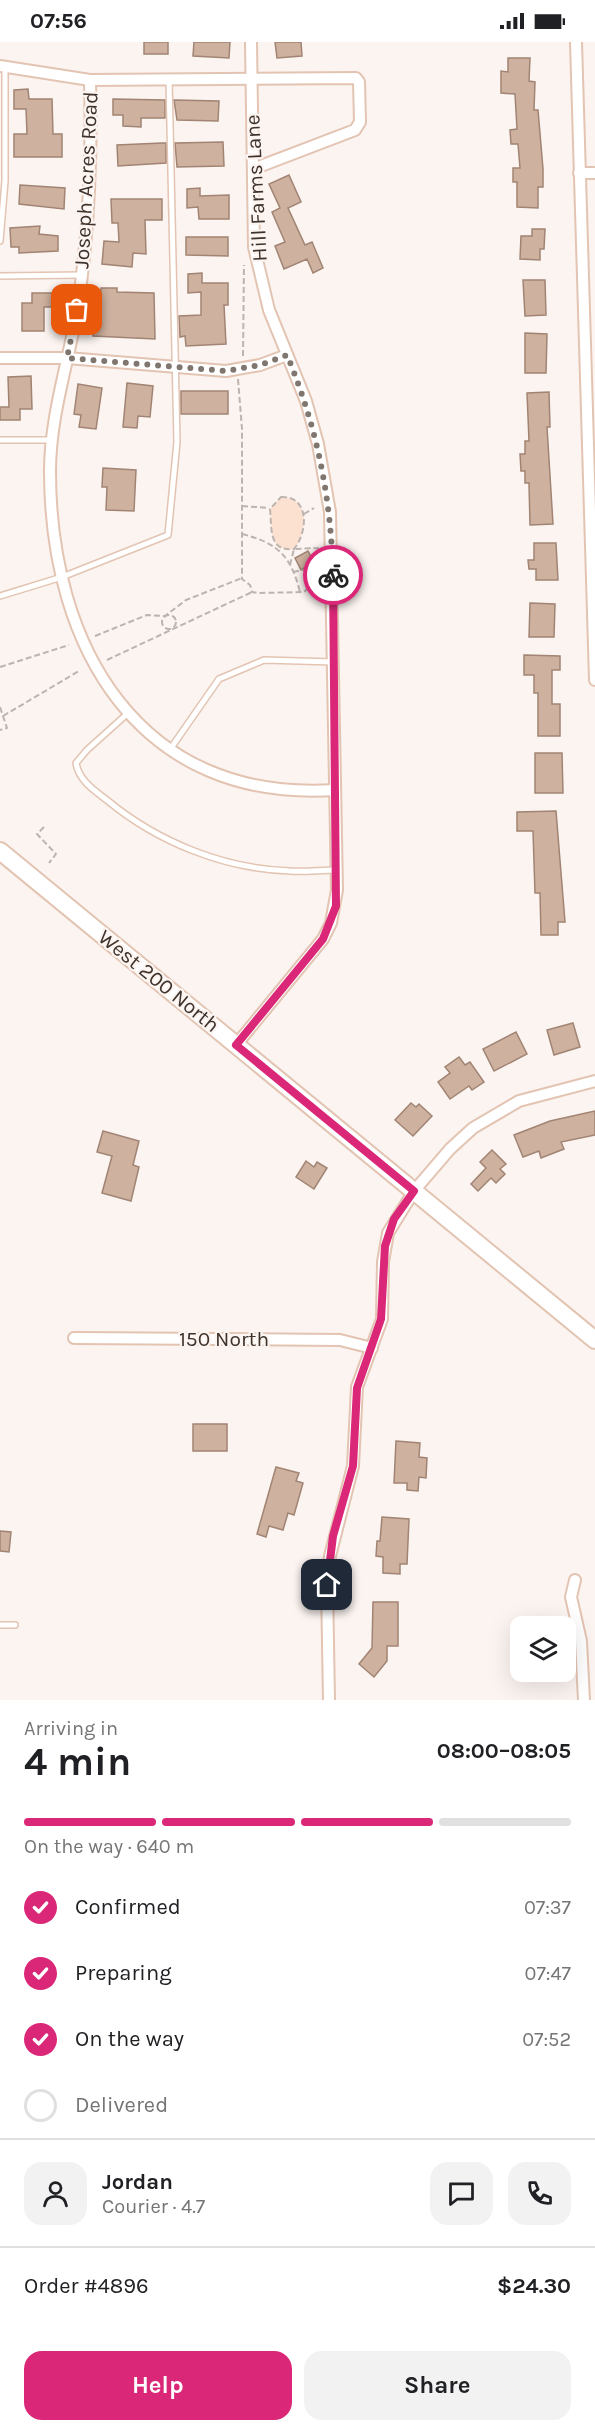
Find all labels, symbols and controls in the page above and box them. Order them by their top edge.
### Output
text: 07:56 [30,8,87,34]
street label: Joseph Acres Road [69,91,103,269]
street label: Hill Farms Lane [240,114,272,262]
pin [51,284,102,335]
icon: bag [60,293,93,326]
courier [303,545,363,605]
icon: bike [317,559,350,592]
street label: West 200 North [94,925,224,1037]
street label: 150 North [179,1327,269,1351]
pin [301,1559,352,1610]
icon: home [310,1568,343,1601]
map controls [510,1616,576,1682]
button: layers [510,1616,576,1682]
text: Arriving in [24,1717,118,1740]
text: 08:00–08:05 [437,1738,571,1764]
text: 4 min [24,1739,131,1785]
text: On the way · 640 m [24,1835,194,1858]
icon: check [24,1891,57,1924]
text: Confirmed [75,1894,181,1920]
text: 07:37 [524,1896,571,1919]
icon: check [24,1957,57,1990]
text: Preparing [75,1960,172,1986]
text: 07:47 [525,1962,571,1985]
icon: check [24,2023,57,2056]
text: On the way [75,2026,184,2052]
text: 07:52 [522,2028,571,2051]
text: Delivered [75,2092,168,2118]
button: person [24,2162,87,2225]
button: chat [430,2162,493,2225]
button: phone [508,2162,571,2225]
text: Jordan [102,2169,173,2195]
text: Courier · 4.7 [102,2195,205,2218]
text: Order #4896 [24,2273,149,2299]
text: $24.30 [497,2273,571,2299]
button: Help [24,2351,292,2420]
button: Share [304,2351,571,2420]

